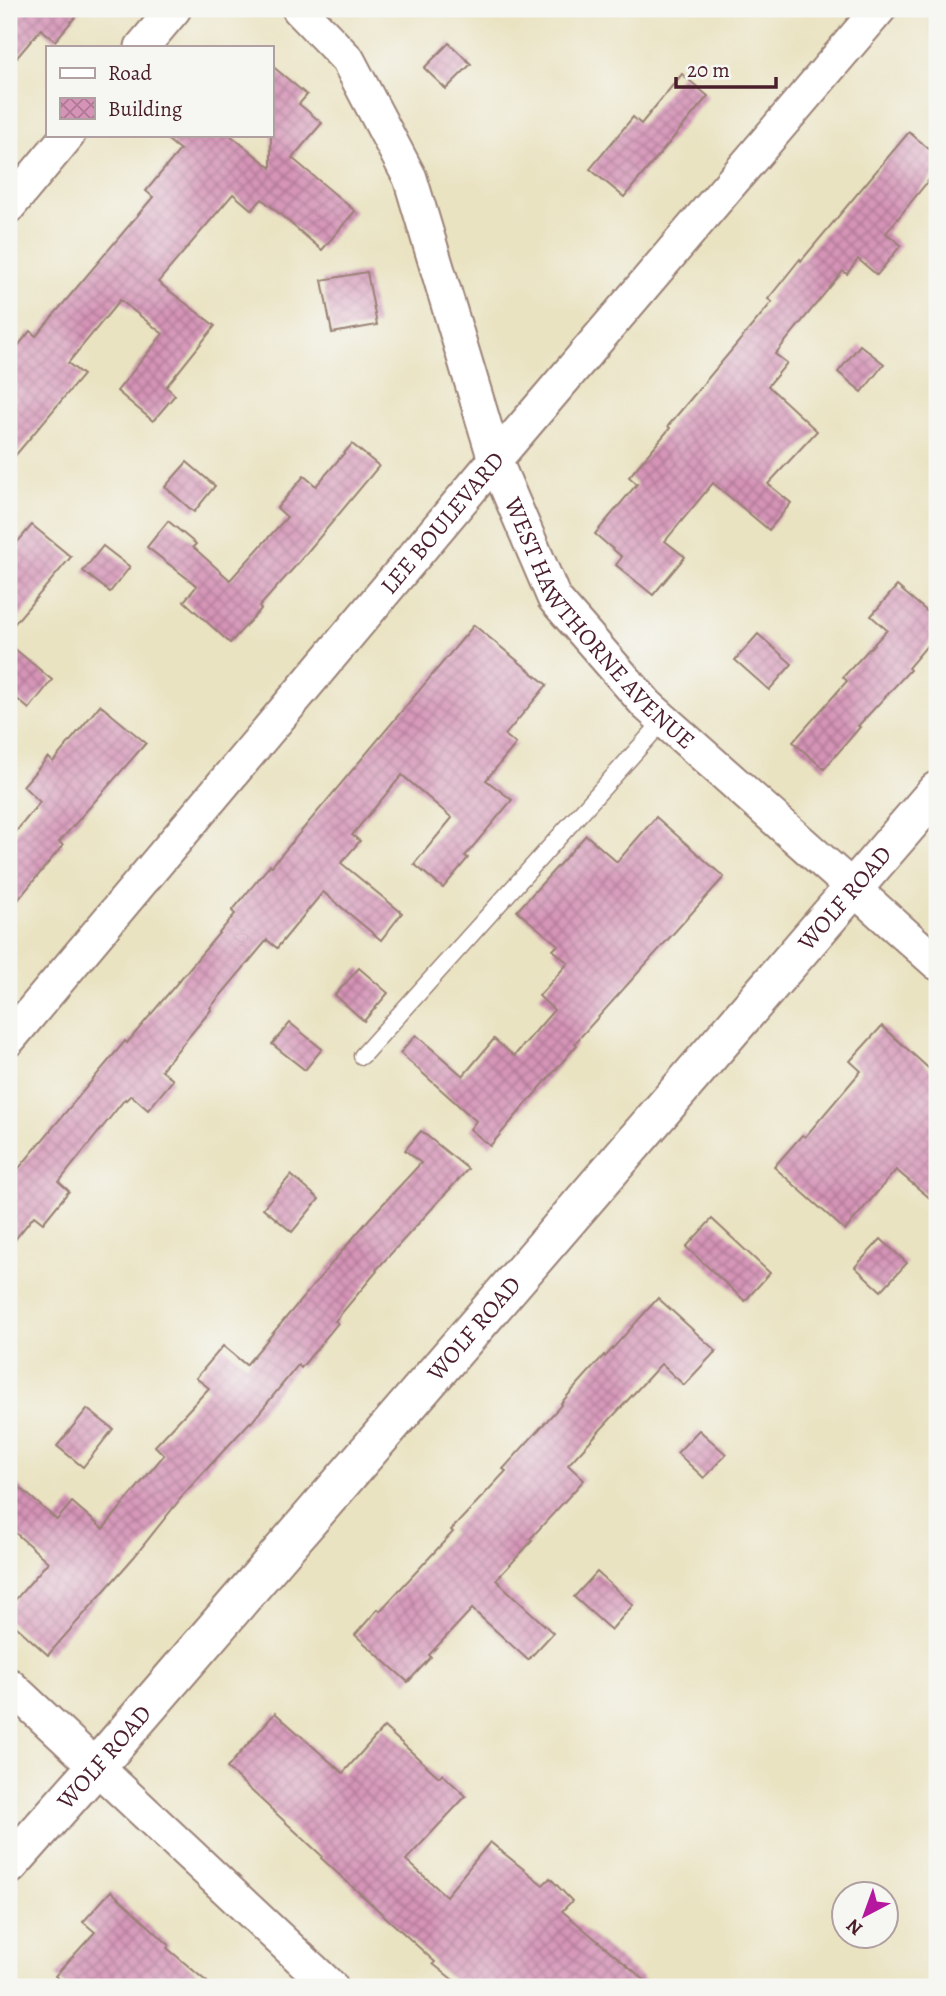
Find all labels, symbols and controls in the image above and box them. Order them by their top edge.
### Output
legend [46,46,273,136]
scale bar [676,46,776,90]
text: 20 m [687,56,730,84]
text: Road [108,59,152,87]
text: Building [108,95,183,123]
street label: LEE BOULEVARD [373,445,512,601]
street label: WEST HAWTHORNE AVENUE [496,491,702,756]
street label: WOLF ROAD [790,839,899,958]
street label: WOLF ROAD [419,1269,528,1388]
street label: WOLF ROAD [49,1698,159,1817]
north arrow [830,1881,900,1951]
text: N [841,1913,868,1941]

